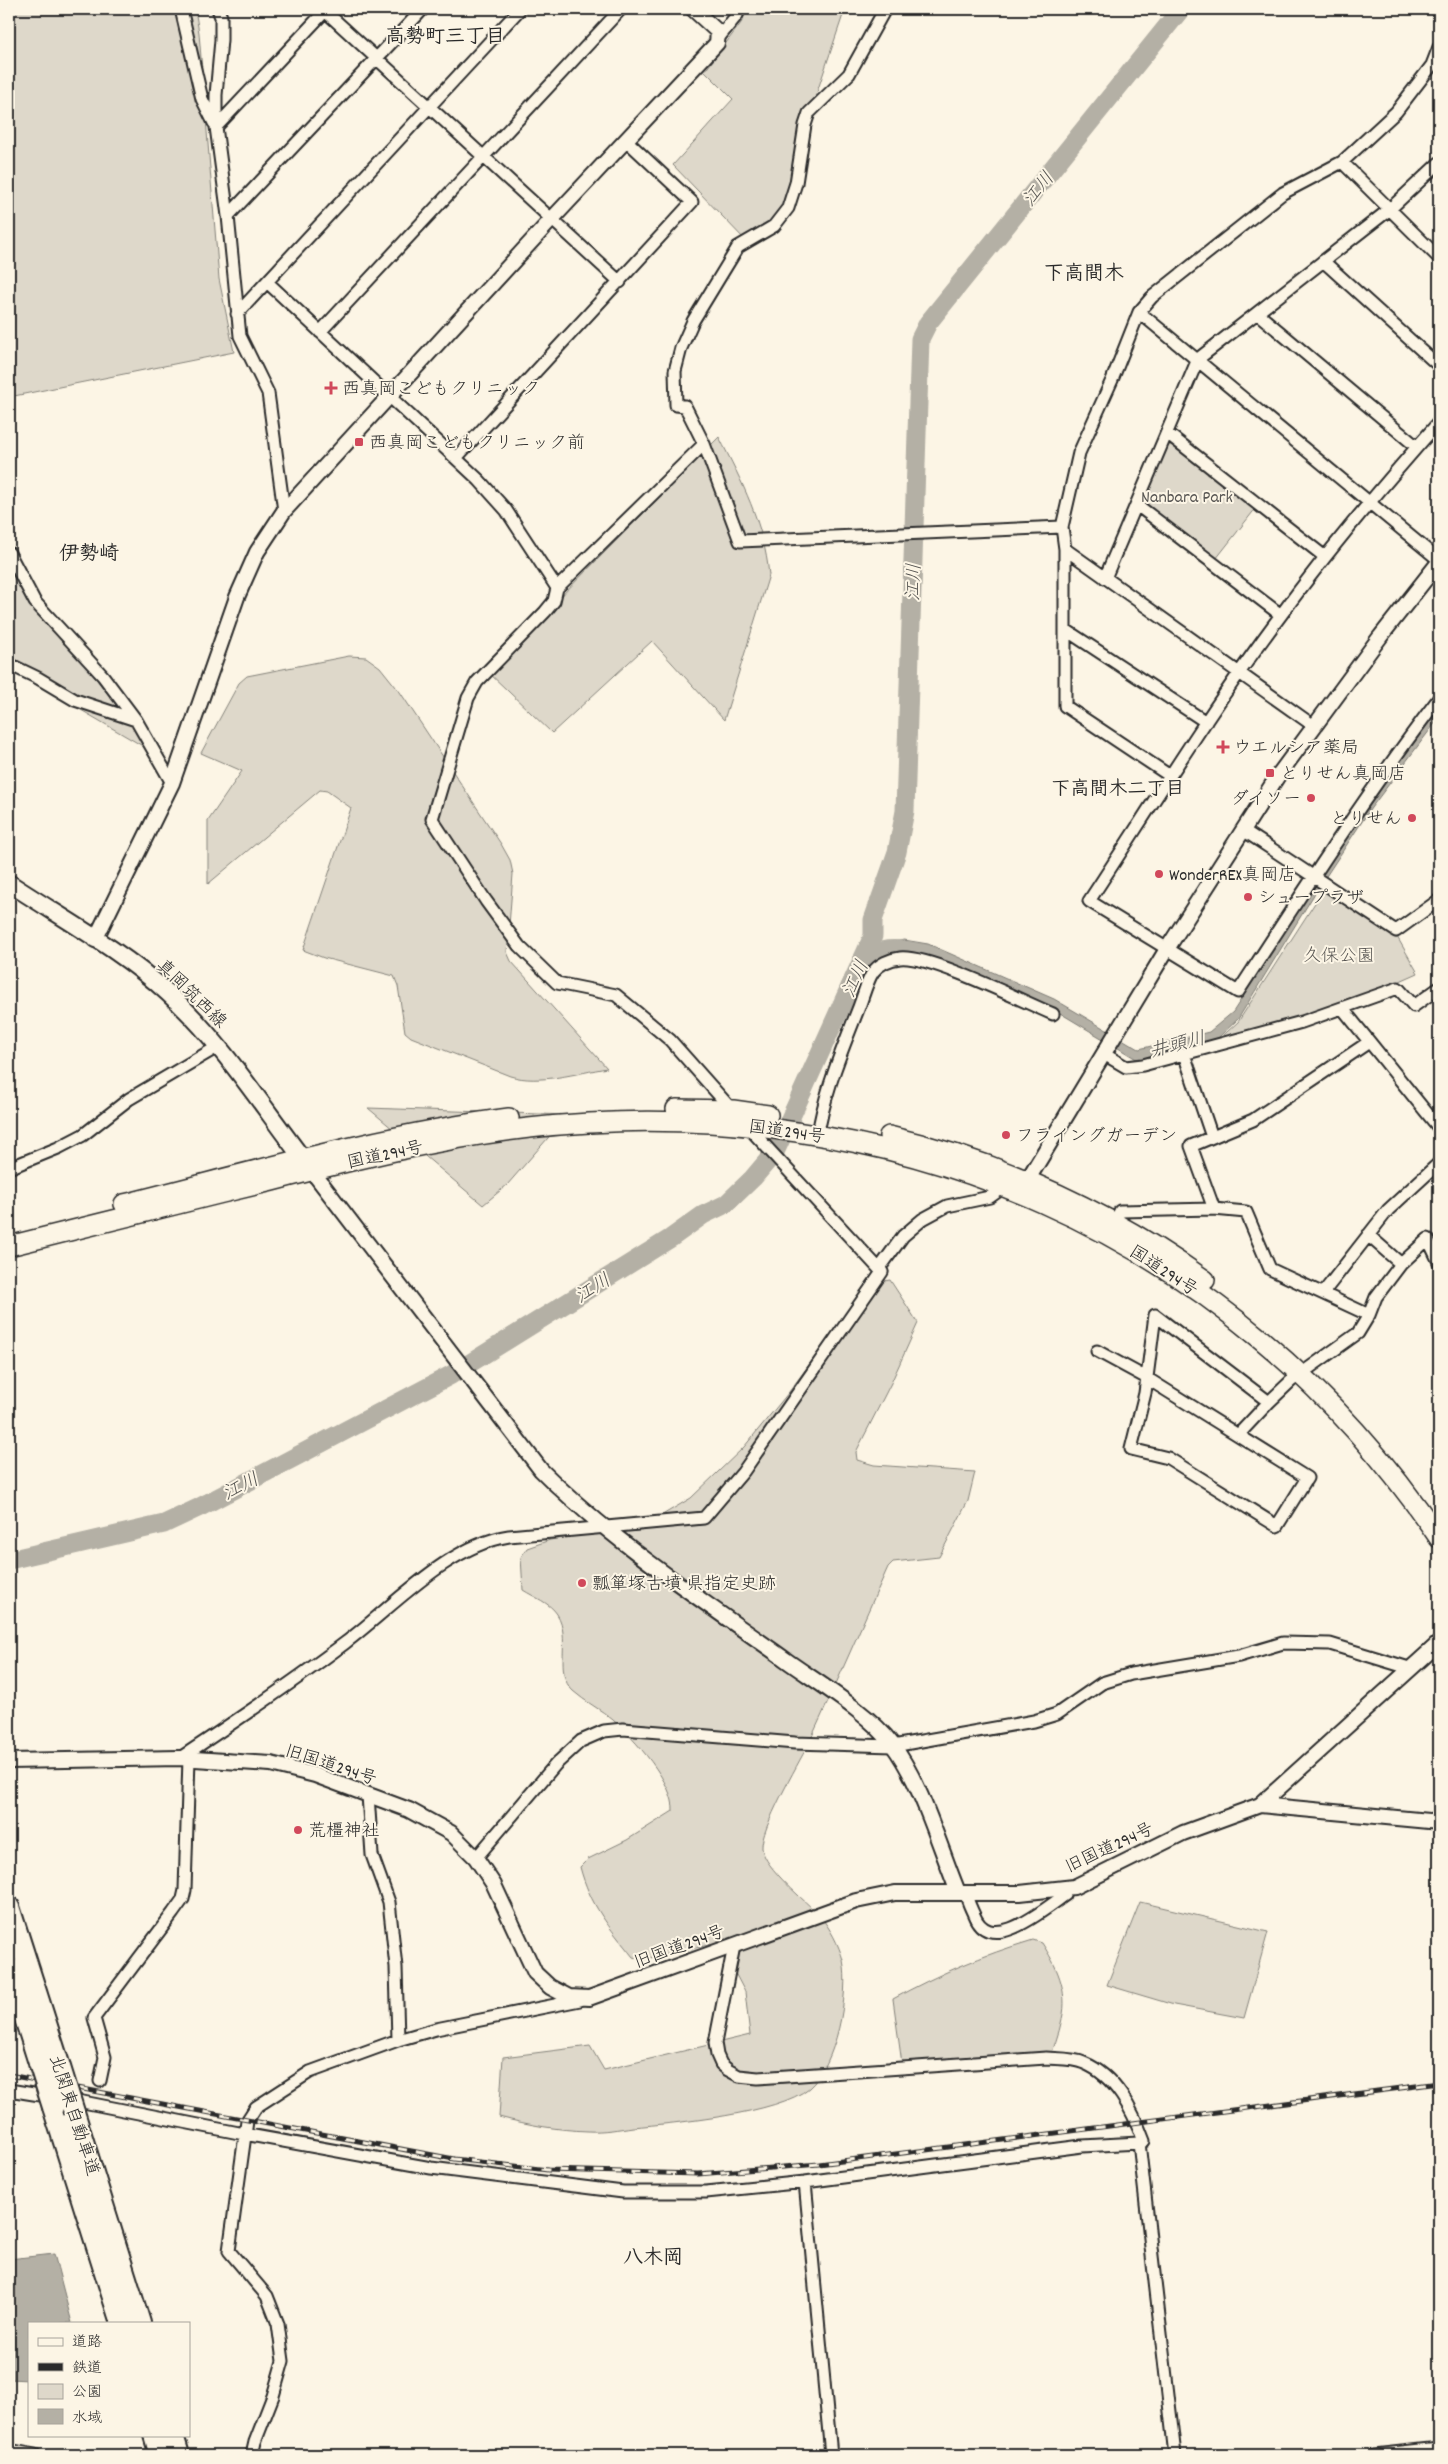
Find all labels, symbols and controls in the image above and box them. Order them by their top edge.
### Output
district label: 高勢町三丁目 [385,24,505,52]
water label: 江川 [1017,167,1062,213]
district label: 下高間木 [1044,261,1124,289]
place label: 西真岡こどもクリニック [342,378,540,403]
marker: 西真岡こどもクリニック [324,381,338,395]
place label: 西真岡こどもクリニック前 [369,432,585,457]
marker: 西真岡こどもクリニック前 [353,436,365,448]
park label: Nanbara Park [1141,486,1233,511]
district label: 伊勢崎 [59,541,119,569]
water label: 江川 [901,563,930,602]
place label: ウエルシア薬局 [1233,737,1359,762]
marker: ウエルシア薬局 [1217,741,1229,753]
place label: とりせん真岡店 [1280,763,1406,788]
marker: とりせん真岡店 [1264,767,1276,779]
district label: 下高間木二丁目 [1051,777,1185,804]
place label: ダイソー [1231,788,1301,813]
marker: ダイソー [1305,792,1317,804]
place label: とりせん [1330,808,1402,833]
marker: とりせん [1406,812,1418,824]
place label: WonderREX真岡店 [1169,864,1296,889]
marker: WonderREX真岡店 [1153,868,1165,880]
place label: シュープラザ [1258,887,1364,912]
marker: シュープラザ [1242,891,1254,903]
park label: 久保公園 [1303,945,1375,970]
street label: 真岡筑西線 [149,955,231,1035]
water label: 江川 [837,957,877,1002]
water label: 井頭川 [1147,1026,1209,1066]
street label: 国道294号 [746,1116,827,1151]
place label: フライングガーデン [1016,1125,1177,1150]
marker: フライングガーデン [1000,1129,1012,1141]
street label: 国道294号 [345,1136,426,1177]
street label: 国道294号 [1123,1240,1202,1304]
water label: 江川 [571,1268,617,1311]
water label: 江川 [219,1467,265,1509]
place label: 瓢箪塚古墳 県指定史跡 [592,1573,776,1598]
marker: 瓢箪塚古墳 県指定史跡 [576,1577,588,1589]
street label: 旧国道294号 [281,1740,380,1793]
street label: 旧国道294号 [1061,1818,1159,1881]
place label: 荒橿神社 [308,1820,380,1845]
marker: 荒橿神社 [292,1824,304,1836]
street label: 旧国道294号 [631,1920,729,1976]
street label: 北関東自動車道 [41,2052,104,2180]
district label: 八木岡 [623,2245,683,2273]
legend [28,2322,190,2436]
text: 道路 [72,2332,102,2354]
text: 鉄道 [72,2358,102,2380]
text: 公園 [72,2382,102,2404]
text: 水域 [72,2408,102,2430]

